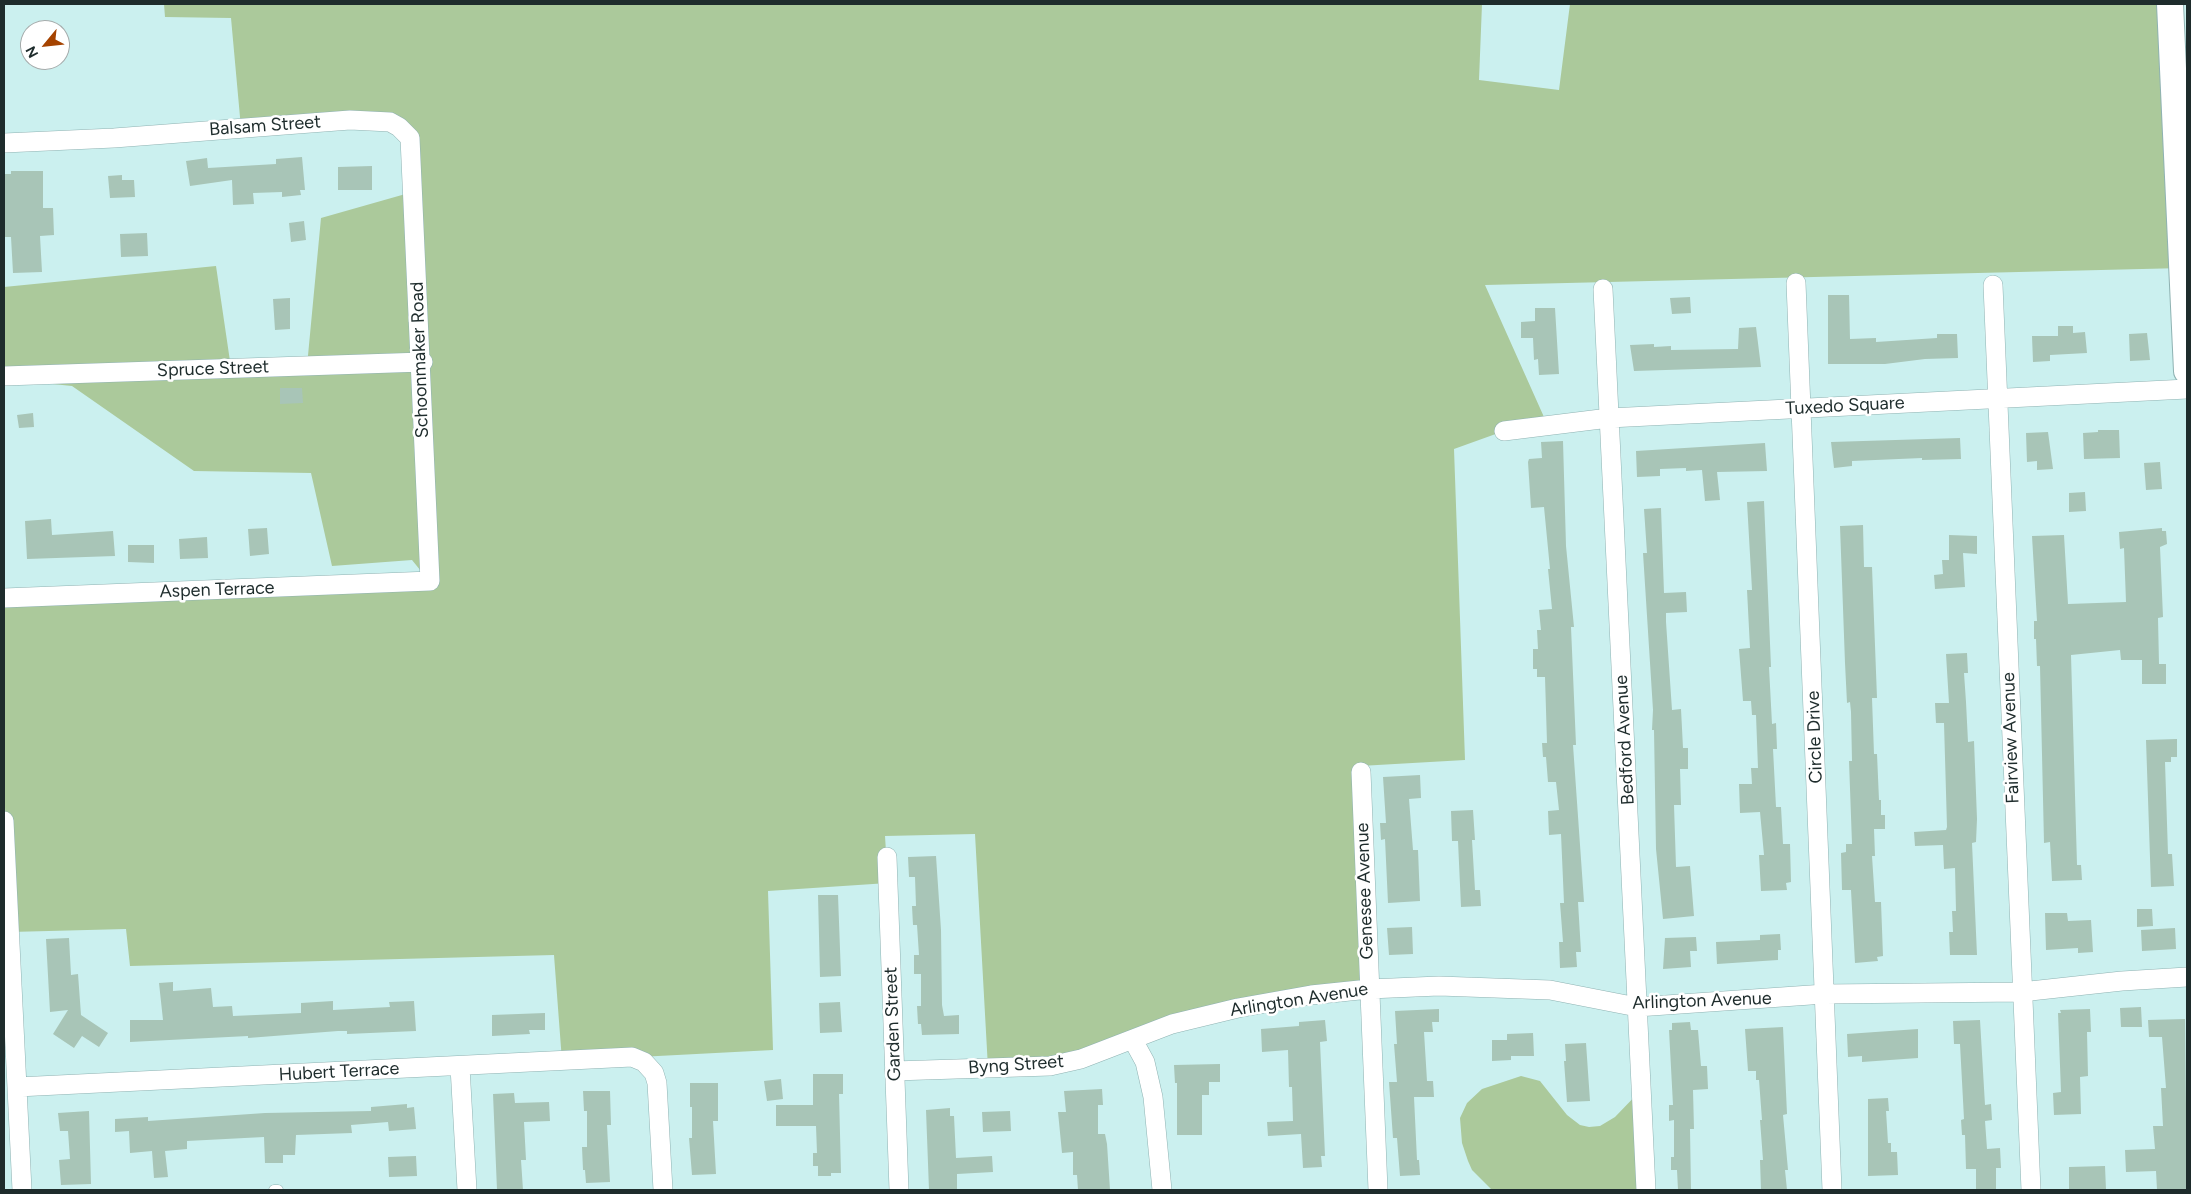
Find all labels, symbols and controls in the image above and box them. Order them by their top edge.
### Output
north arrow [20,20,70,70]
text: N [22,43,42,61]
street label: Balsam Street [208,111,322,141]
street label: Schoonmaker Road [406,281,434,439]
street label: Spruce Street [157,356,269,382]
street label: Tuxedo Square [1785,392,1905,420]
street label: Aspen Terrace [159,577,275,603]
street label: Fairview Avenue [1998,672,2024,804]
street label: Bedford Avenue [1611,674,1639,806]
street label: Circle Drive [1803,690,1827,784]
street label: Genesee Avenue [1352,822,1378,960]
street label: Garden Street [880,967,906,1081]
street label: Arlington Avenue [1228,978,1370,1022]
street label: Arlington Avenue [1632,988,1772,1014]
street label: Byng Street [967,1051,1065,1079]
street label: Hubert Terrace [278,1058,400,1086]

